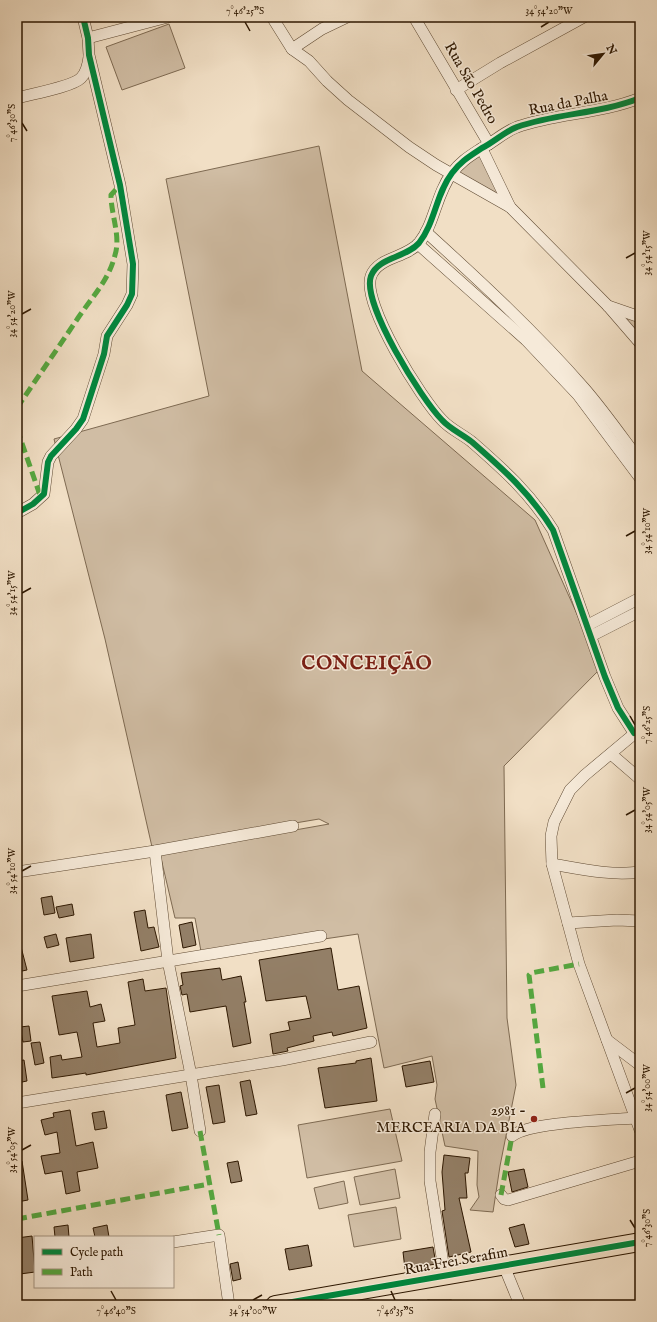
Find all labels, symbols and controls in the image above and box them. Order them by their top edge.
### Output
text: 7°46'25"S [226,5,264,18]
text: 34°54'20"W [525,5,573,18]
north arrow [583,34,623,74]
street label: Rua São Pedro [440,39,502,127]
text: N [602,41,620,58]
street label: Rua da Palha [527,86,610,120]
text: 7°46'30"S [6,104,19,142]
text: 34°54'15"W [641,230,654,275]
text: 34°54'20"W [6,290,19,338]
text: 34°54'10"W [641,507,654,554]
text: 34°54'15"W [6,570,19,615]
district label: CONCEIÇÃO [302,651,432,676]
text: 7°46'25"S [641,706,654,744]
text: 34°54'05"W [641,786,654,833]
text: 34°54'10"W [6,847,19,894]
text: 34°54'00"W [641,1064,654,1112]
place label: 2981 - MERCEARIA DA BIA [376,1101,527,1137]
marker: 2981 - MERCEARIA DA BIA [529,1114,539,1124]
text: 34°54'05"W [6,1126,19,1173]
text: 7°46'30"S [641,1209,654,1247]
legend [34,1236,174,1288]
street label: Rua Frei Serafim [403,1242,510,1279]
text: Cycle path [70,1245,124,1261]
text: Path [70,1265,93,1280]
text: 7°46'40"S [96,1305,136,1318]
text: 34°54'00"W [229,1305,277,1318]
text: 7°46'35"S [376,1305,414,1318]

